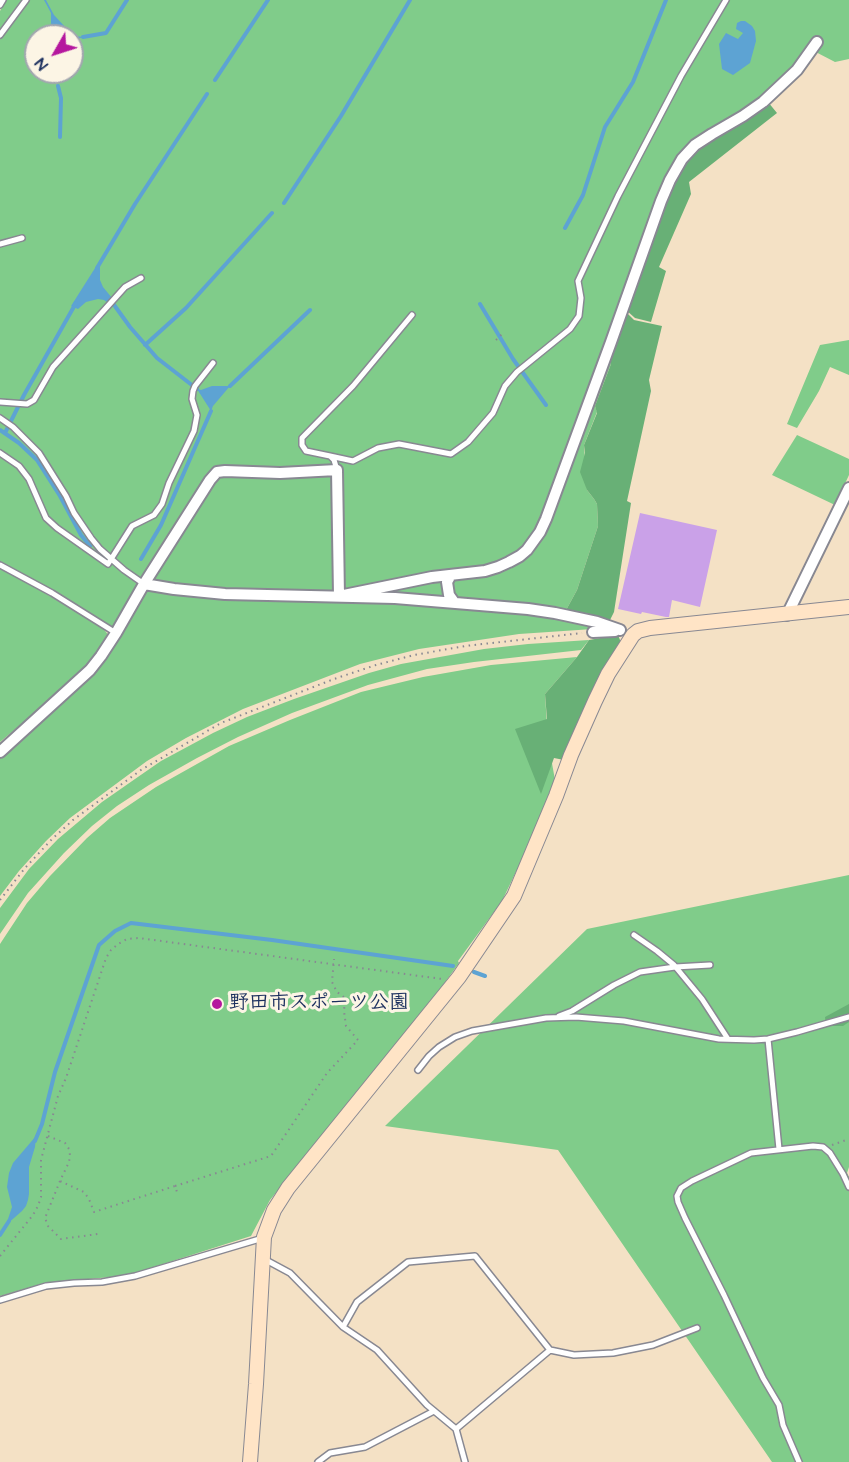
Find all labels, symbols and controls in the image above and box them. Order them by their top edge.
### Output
north arrow [24,24,84,84]
text: N [30,53,53,75]
place label: 野田市スポーツ公園 [229,992,409,1016]
marker: 野田市スポーツ公園 [210,997,224,1011]

